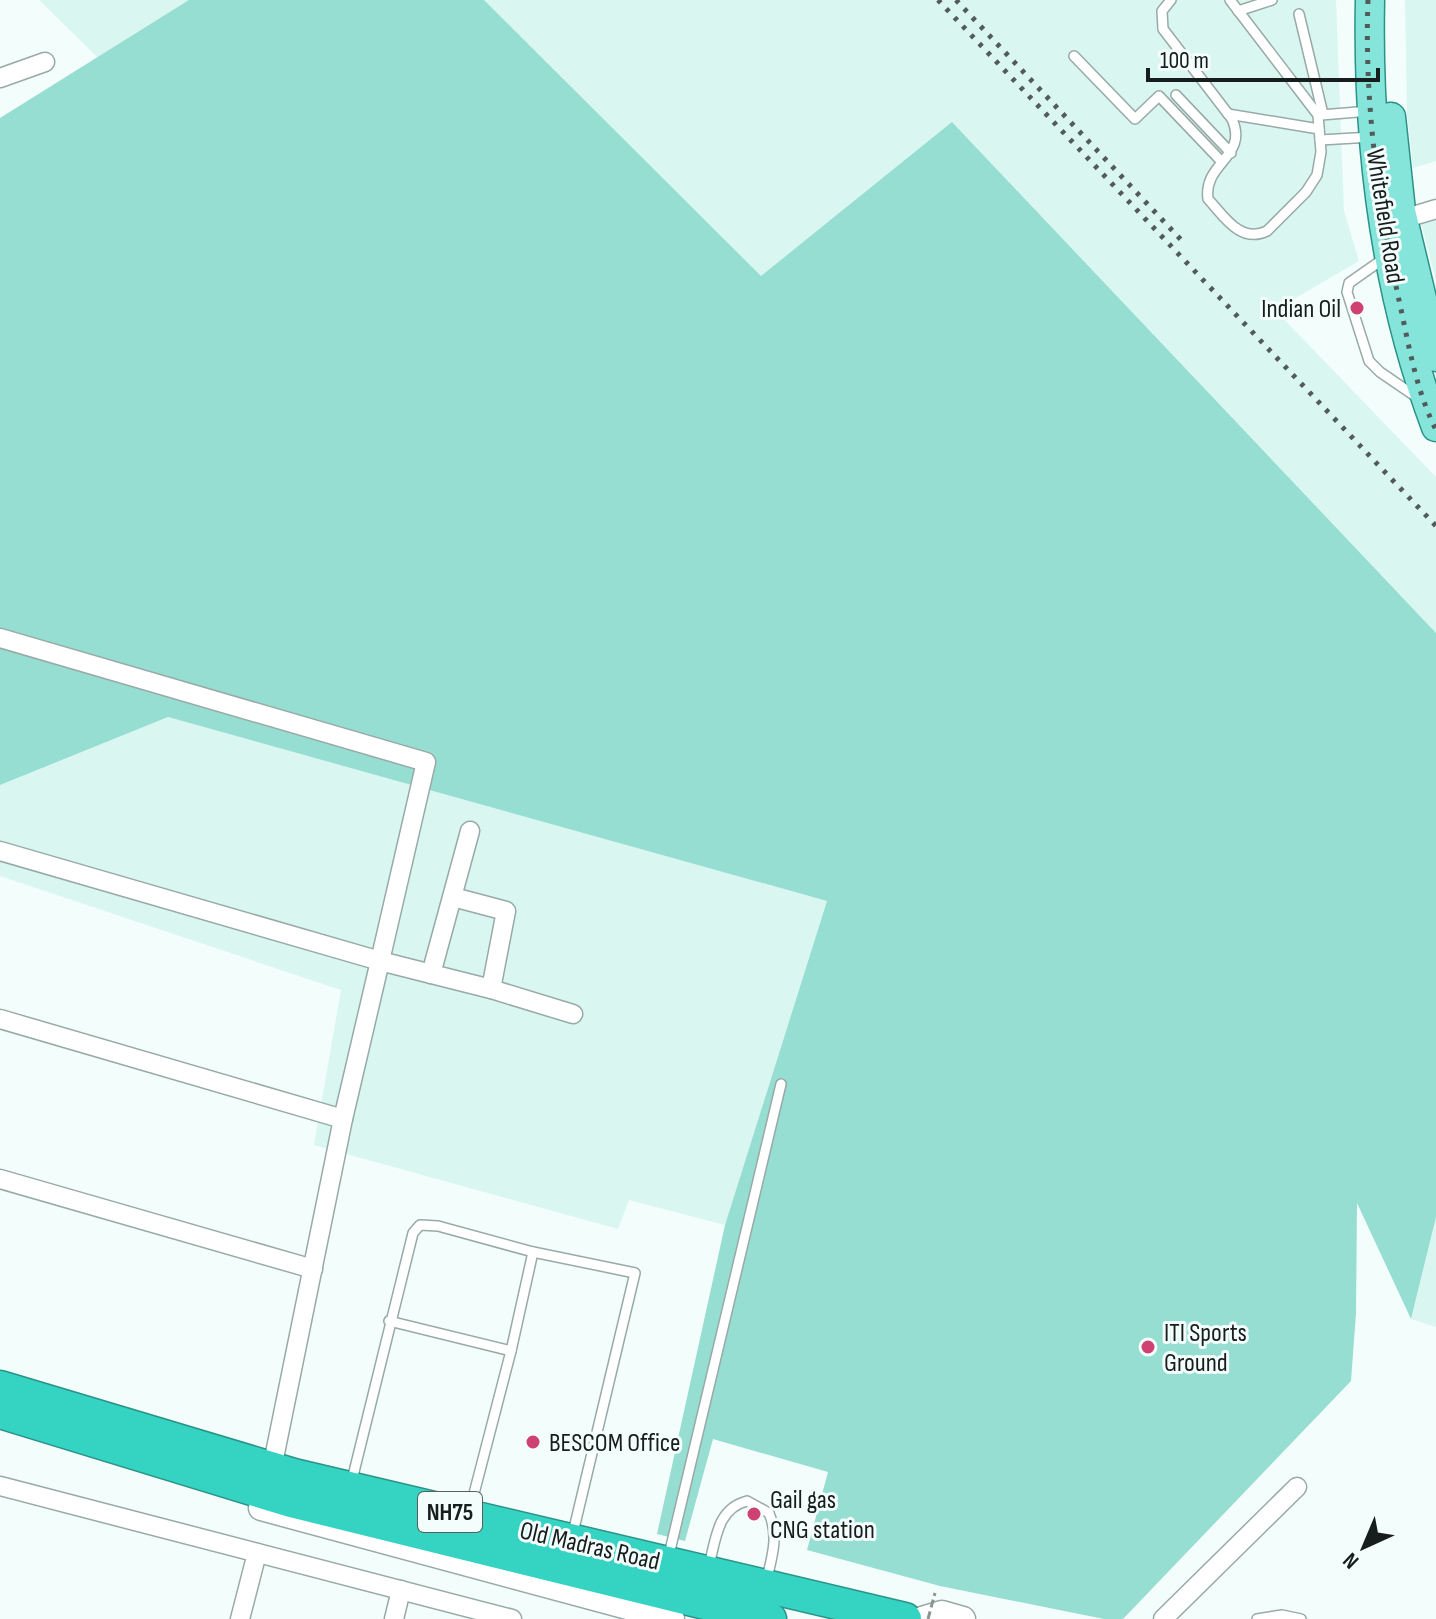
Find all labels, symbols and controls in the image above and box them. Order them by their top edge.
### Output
scale bar [1148,32,1378,82]
text: 100 m [1160,46,1209,75]
street label: Whitefield Road [1359,147,1410,286]
place label: Indian Oil [1261,294,1341,325]
marker: Indian Oil [1348,299,1366,317]
place label: ITI Sports Ground [1164,1318,1247,1379]
marker: ITI Sports Ground [1139,1338,1157,1356]
place label: BESCOM Office [549,1428,681,1459]
marker: BESCOM Office [524,1433,542,1451]
place label: Gail gas CNG station [770,1485,875,1546]
road number: NH75 [418,1492,482,1532]
marker: Gail gas CNG station [745,1505,763,1523]
north arrow [1324,1507,1404,1587]
street label: Old Madras Road [517,1515,663,1578]
text: N [1338,1547,1365,1574]

